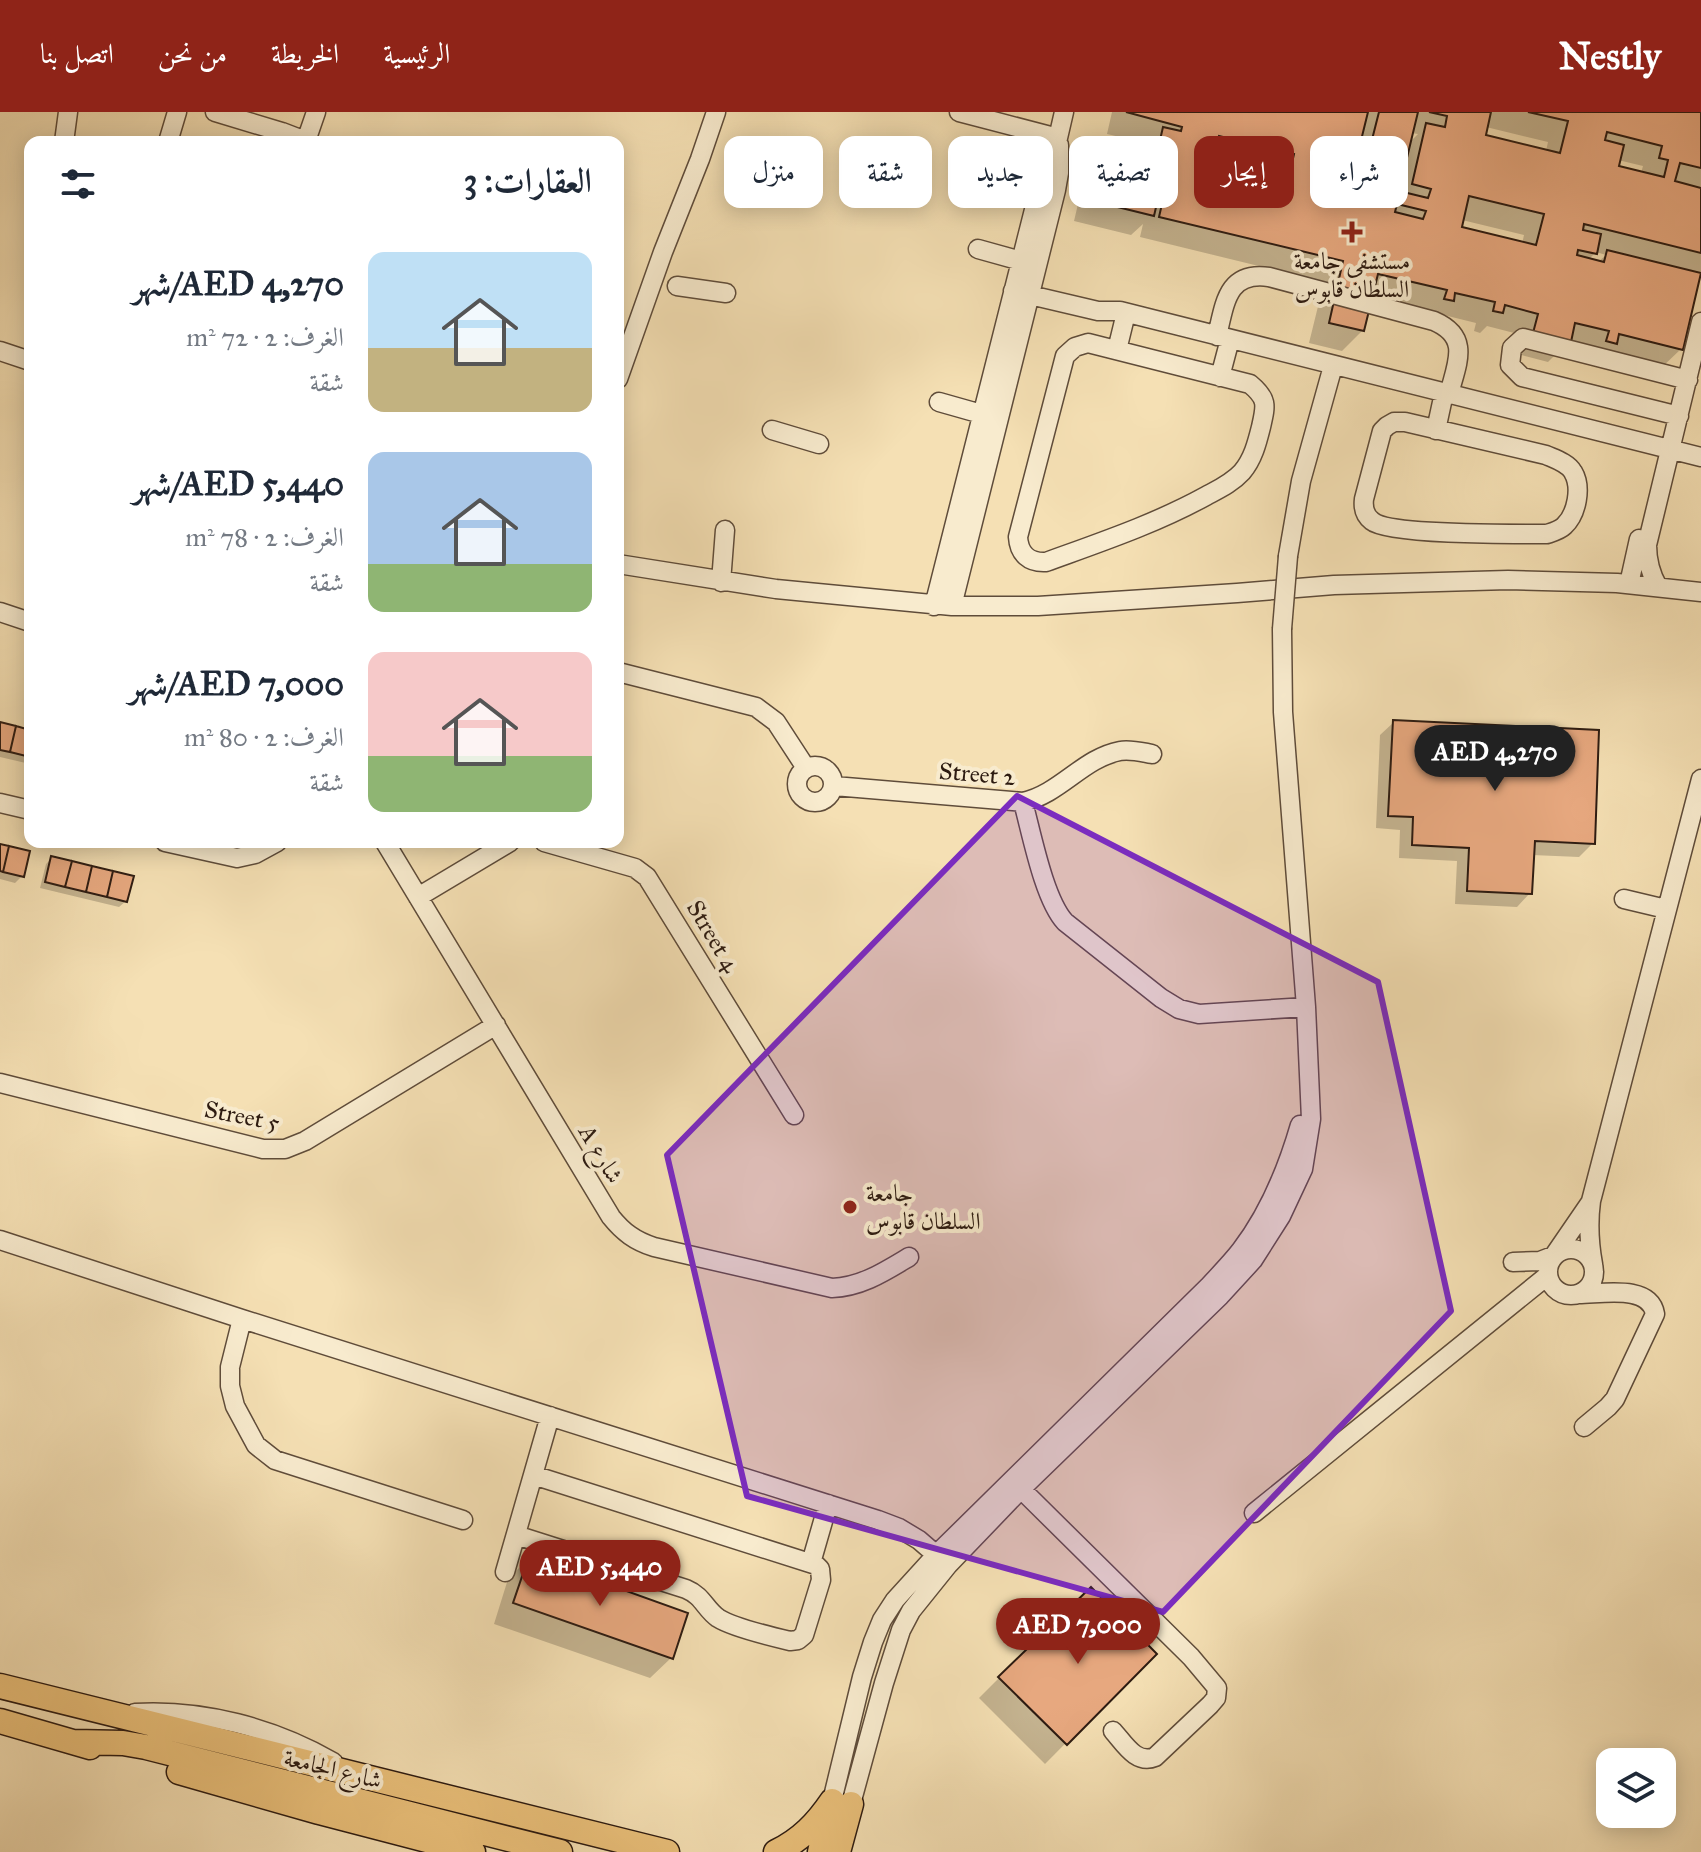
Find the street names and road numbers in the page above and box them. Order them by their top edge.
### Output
street label: Street 2 [938,756,1017,792]
street label: Street 4 [680,895,746,978]
street label: Street 5 [202,1094,282,1138]
street label: A شارع [567,1118,630,1191]
street label: شارع الجامعة [280,1742,385,1800]

